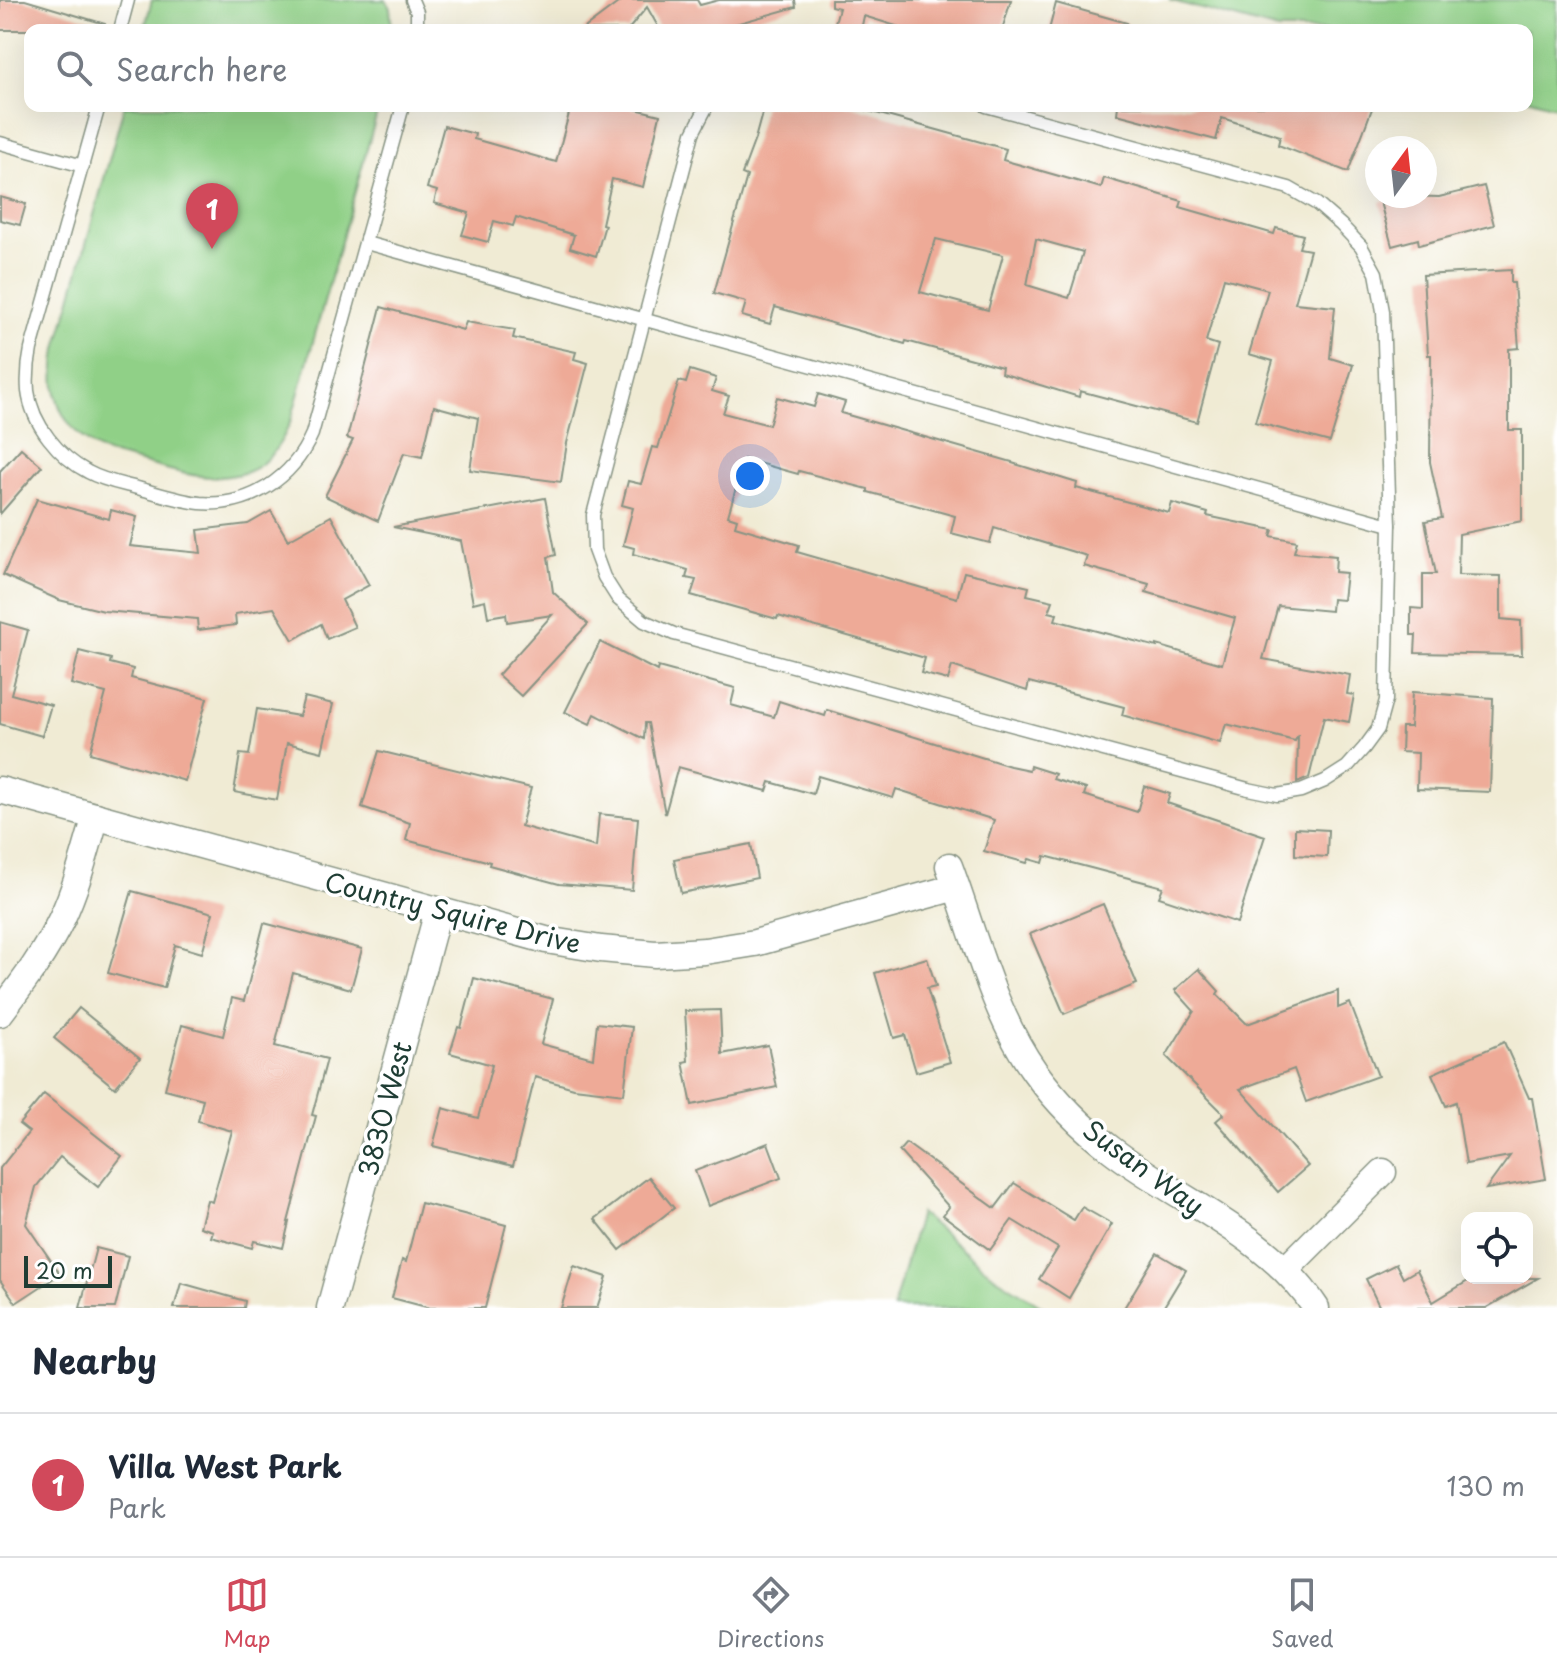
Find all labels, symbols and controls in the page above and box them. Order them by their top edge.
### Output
search box [24,24,1533,112]
icon: search [52,46,96,90]
text: Search here [116,46,288,91]
north arrow [1365,136,1437,208]
pin: 1 [186,183,238,249]
your location [730,456,770,496]
street label: Country Squire Drive [321,861,585,963]
street label: 3830 West [347,1037,421,1181]
street label: Susan Way [1075,1110,1213,1224]
map controls [1461,1212,1533,1284]
button: locate [1461,1212,1533,1284]
scale bar [24,1252,112,1288]
text: 20 m [36,1253,93,1286]
text: Nearby [32,1334,157,1386]
text: Villa West Park [108,1443,342,1488]
text: 1 [52,1466,64,1505]
text: 130 m [1446,1466,1525,1505]
text: Park [108,1488,166,1527]
tab: Map [223,1573,270,1654]
tab: Directions [717,1573,824,1654]
tab: Saved [1271,1573,1334,1654]

